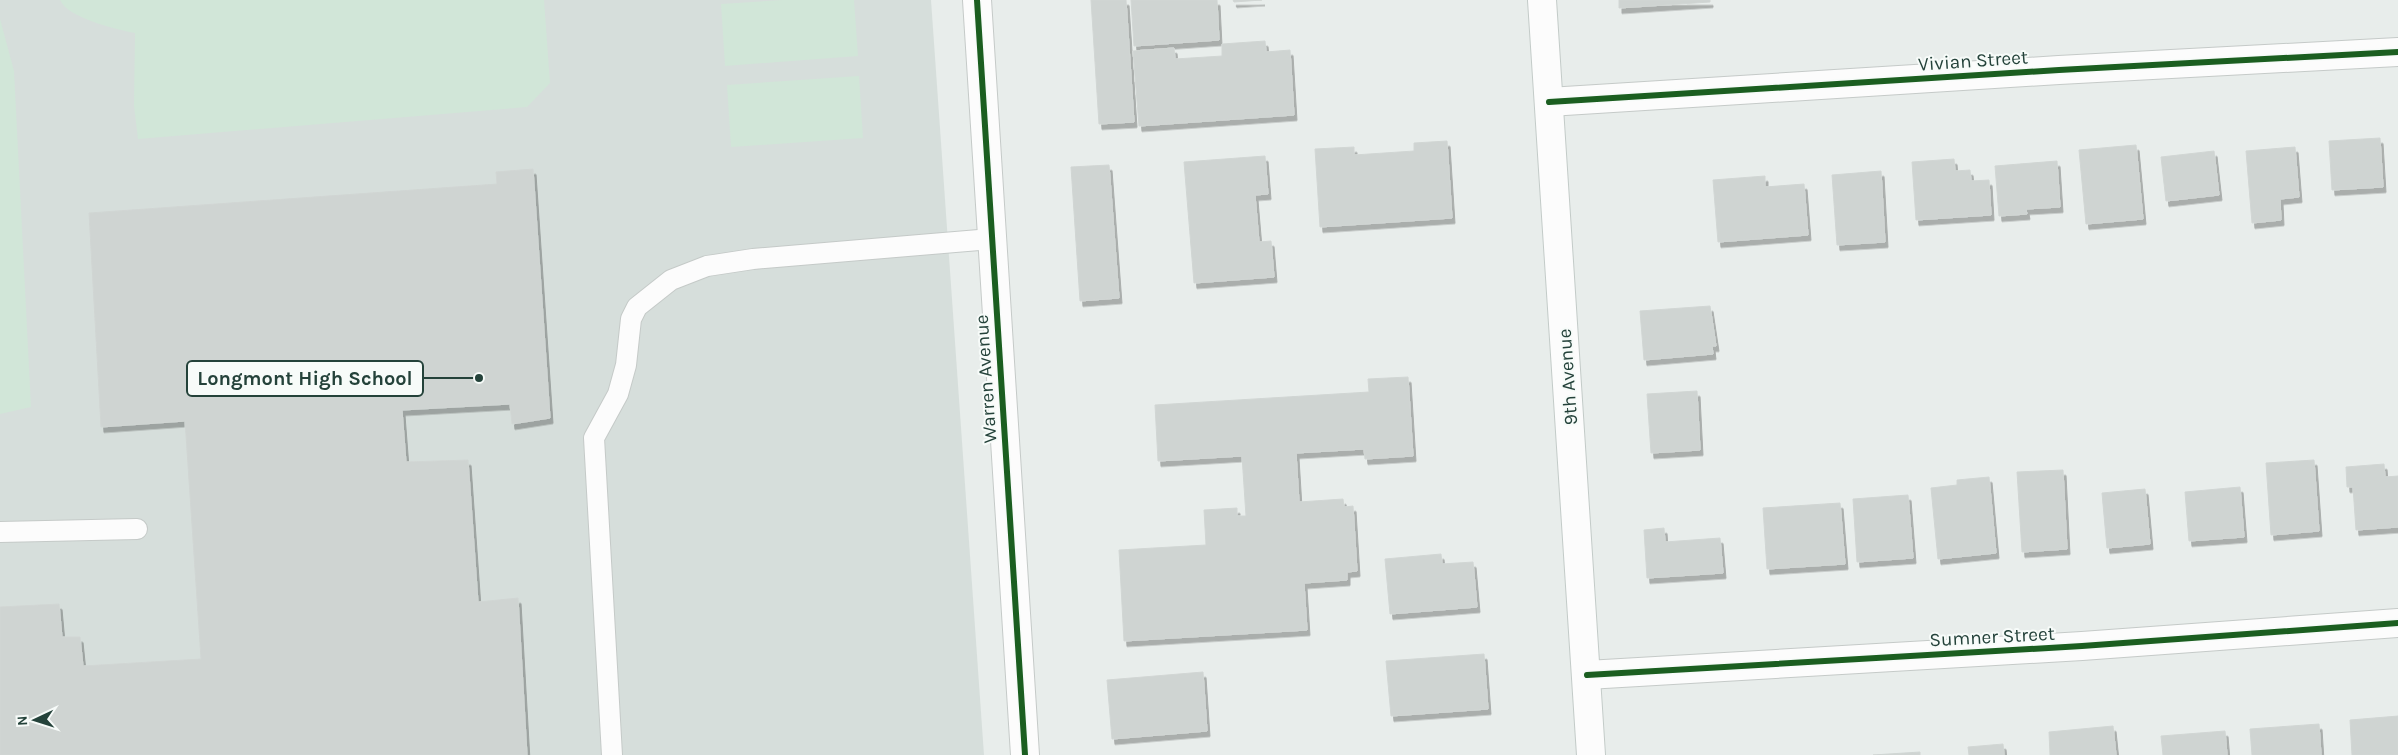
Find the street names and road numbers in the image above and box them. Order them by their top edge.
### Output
street label: Vivian Street [1917,46,2029,76]
street label: Warren Avenue [971,314,1001,444]
street label: 9th Avenue [1554,328,1582,426]
street label: Sumner Street [1929,623,2055,651]

